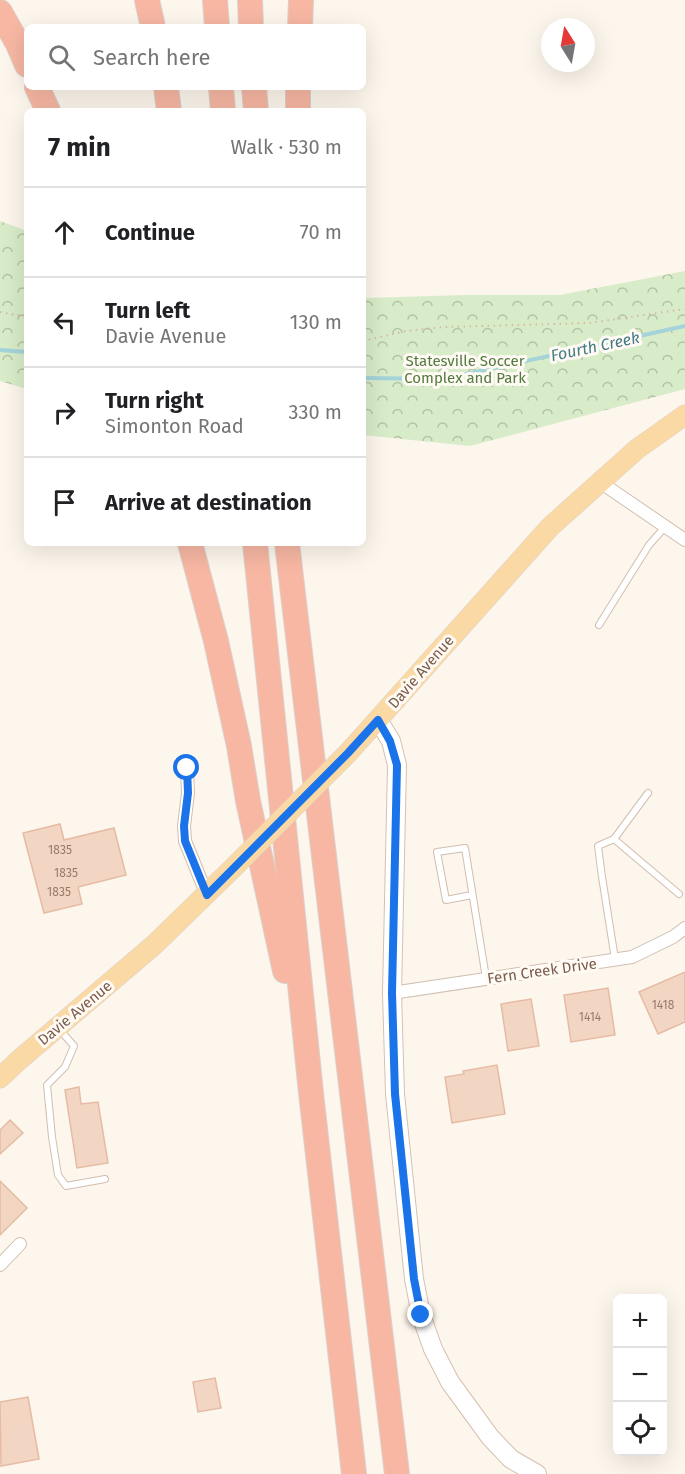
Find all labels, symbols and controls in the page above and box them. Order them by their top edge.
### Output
north arrow [541,18,595,72]
search box [24,24,366,90]
icon: search [45,41,78,74]
text: Search here [93,44,211,71]
text: 7 min [48,132,111,163]
text: Walk · 530 m [230,135,342,159]
icon: ahead [48,216,81,249]
text: Continue [105,219,195,246]
text: 70 m [300,220,342,244]
text: Turn left [105,297,190,324]
icon: left [48,306,81,339]
text: 130 m [290,310,342,334]
text: Davie Avenue [105,324,226,348]
water label: Fourth Creek [549,328,642,365]
park label: Statesville Soccer Complex and Park [404,352,526,387]
text: Turn right [105,387,204,414]
icon: right [48,396,81,429]
text: 330 m [288,400,342,424]
text: Simonton Road [105,414,244,438]
icon: arrive [48,486,81,519]
text: Arrive at destination [105,489,312,516]
street label: Davie Avenue [384,632,458,712]
route start [173,754,199,780]
house number: 1835 [48,843,72,857]
house number: 1835 [54,866,78,880]
house number: 1835 [47,885,71,899]
street label: Fern Creek Drive [486,954,598,988]
street label: Davie Avenue [34,977,116,1049]
house number: 1418 [652,998,675,1012]
house number: 1414 [579,1010,602,1024]
map controls [613,1294,667,1456]
button: + [613,1294,667,1348]
route end [407,1301,433,1327]
button: − [613,1348,667,1402]
button: locate [613,1402,667,1456]

